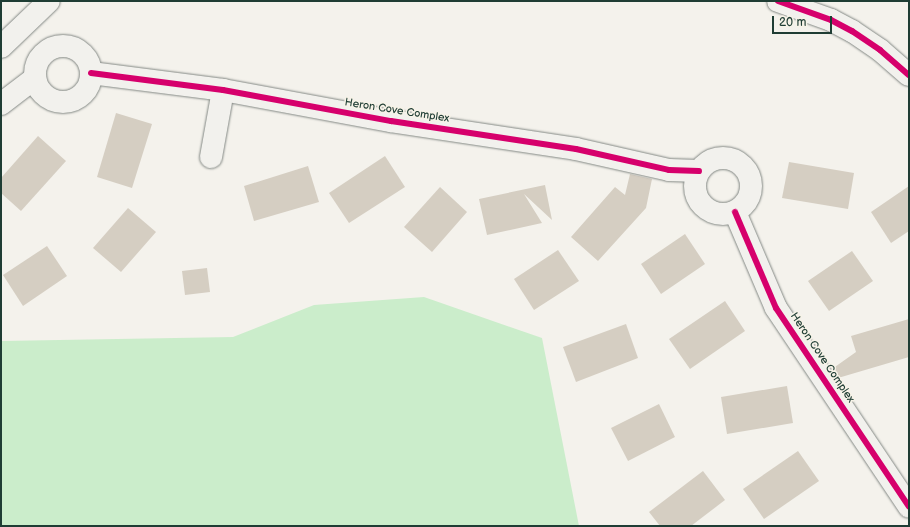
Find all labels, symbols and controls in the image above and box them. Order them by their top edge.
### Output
scale bar [774,8,834,34]
text: 20 m [779,15,806,30]
street label: Heron Cove Complex [344,96,450,126]
street label: Heron Cove Complex [787,310,857,406]

